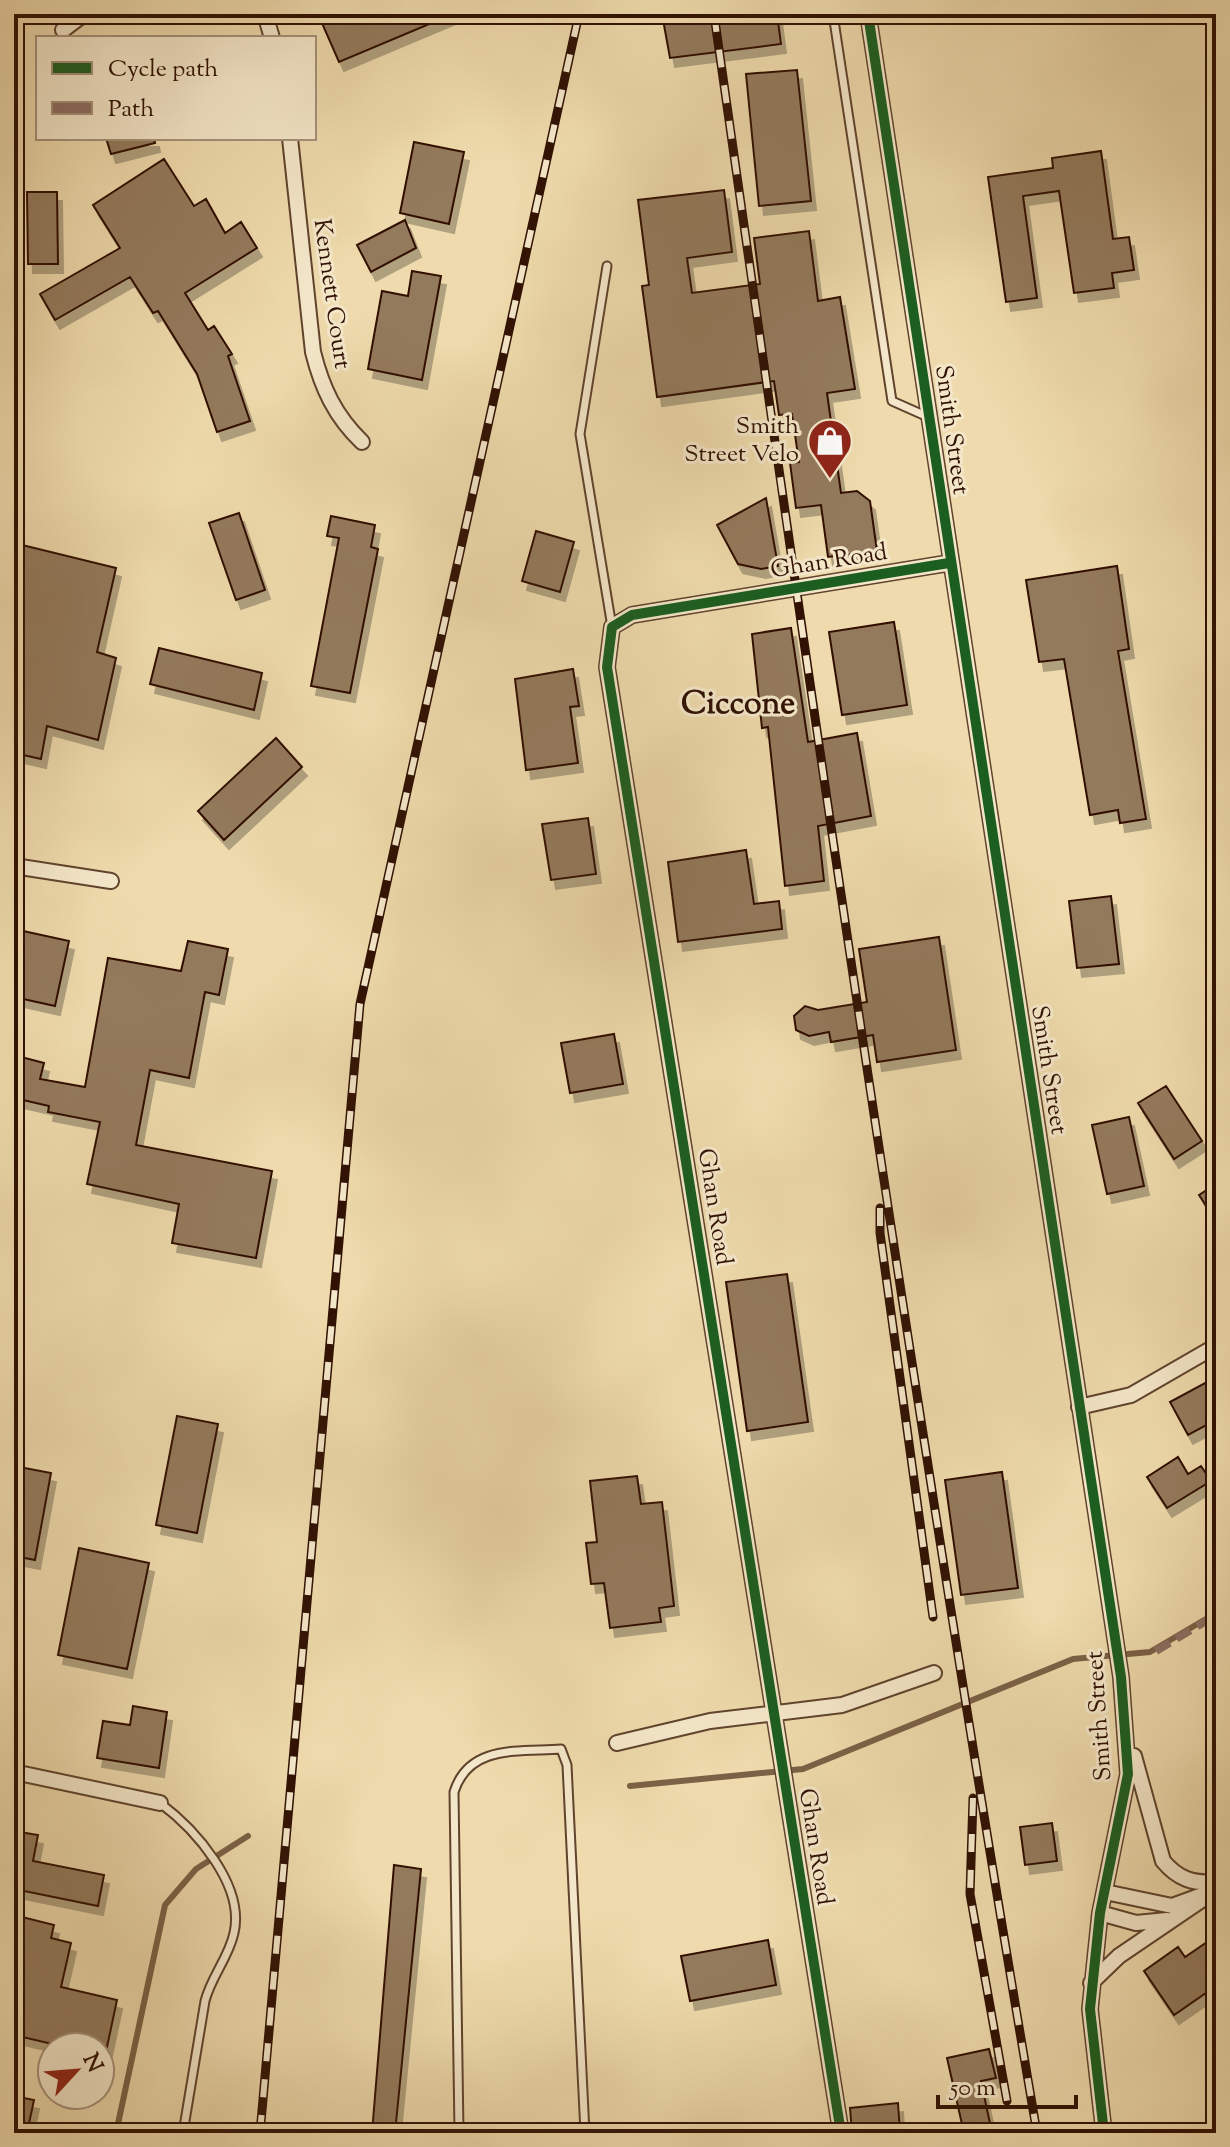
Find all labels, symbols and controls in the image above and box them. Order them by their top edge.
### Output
legend [36,36,316,140]
text: Cycle path [108,53,218,87]
text: Path [108,93,154,127]
street label: Kennett Court [304,217,358,371]
street label: Smith Street [925,363,977,497]
place label: Smith Street Velo [684,410,799,472]
shop icon: Smith Street Velo [806,417,854,480]
street label: Ghan Road [768,536,890,588]
district label: Ciccone [681,682,795,728]
street label: Smith Street [1021,1003,1075,1137]
street label: Ghan Road [688,1146,740,1268]
street label: Smith Street [1078,1650,1122,1782]
street label: Ghan Road [789,1786,841,1908]
north arrow [36,2031,116,2111]
text: N [73,2049,110,2079]
scale bar [938,2059,1076,2109]
text: 50 m [948,2072,996,2106]

